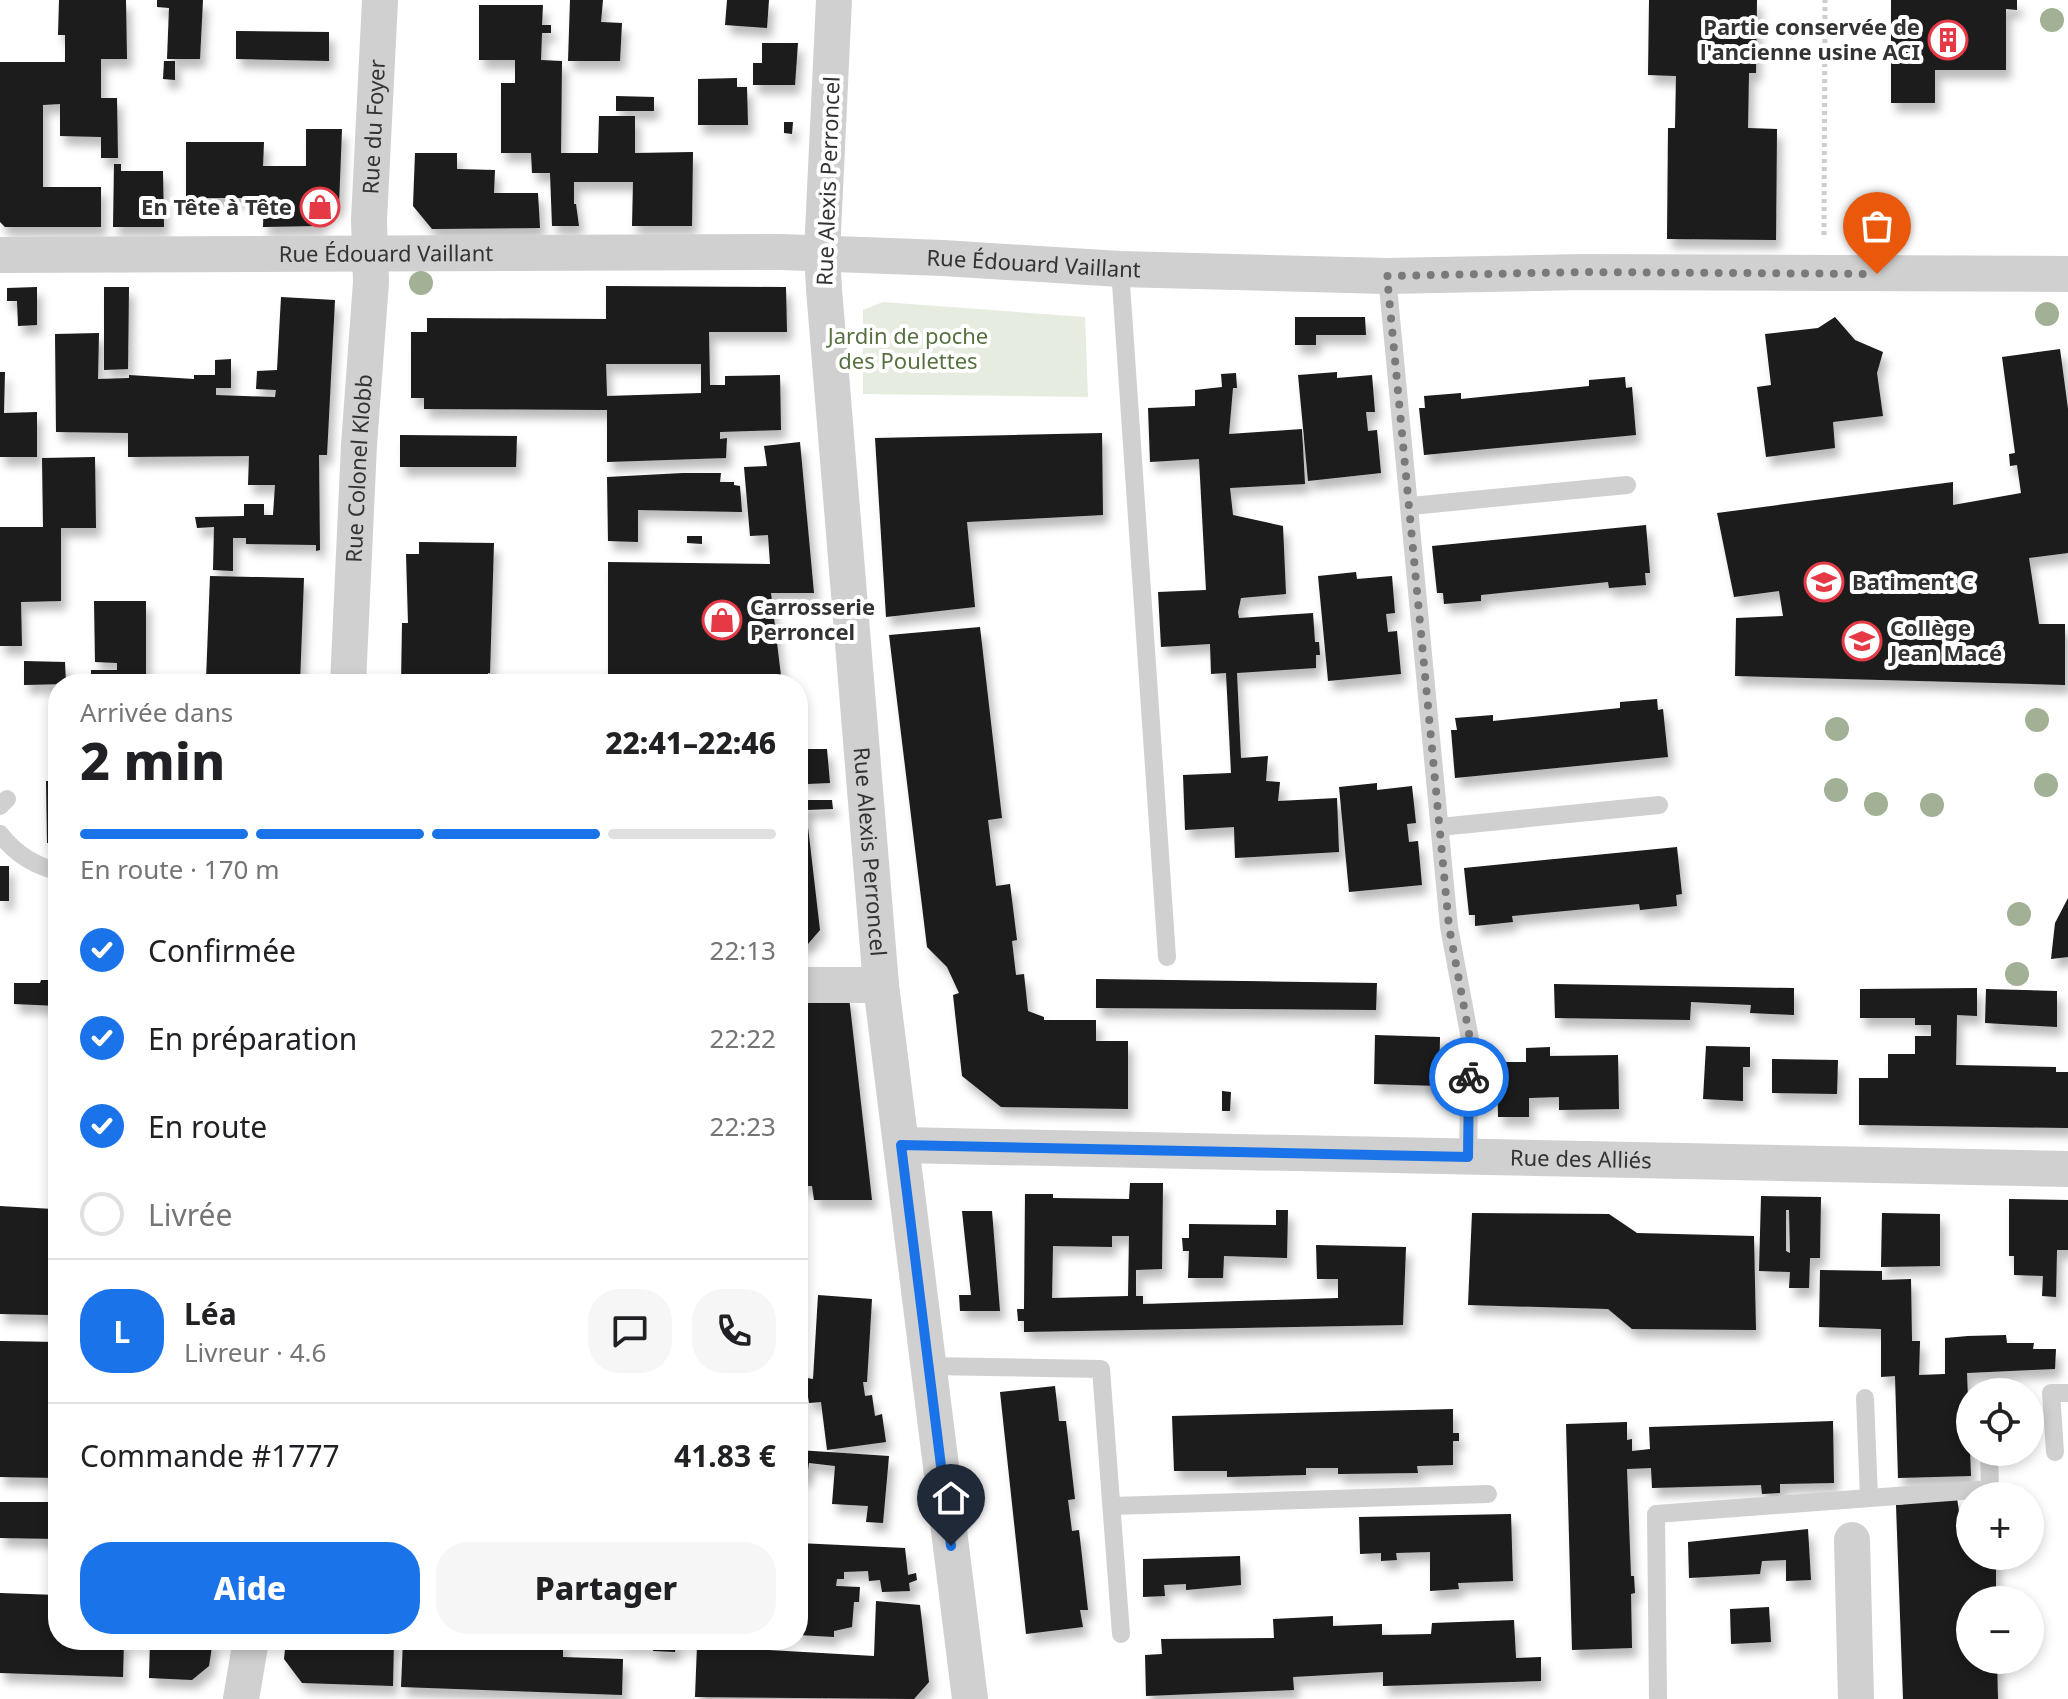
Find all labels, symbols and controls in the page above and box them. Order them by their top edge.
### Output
place label: Partie conservée de l'ancienne usine ACI [1700,11,1920,66]
building icon: Partie conservée de l'ancienne usine ACI [1927,19,1969,61]
street label: Rue du Foyer [354,58,391,195]
street label: Rue Alexis Perroncel [808,76,846,286]
shop icon: En Tête à Tête [299,186,341,228]
place label: En Tête à Tête [141,191,292,221]
pin [1843,192,1911,274]
icon: bag [1855,204,1899,248]
street label: Rue Édouard Vaillant [279,237,493,268]
street label: Rue Édouard Vaillant [926,241,1141,284]
park label: Jardin de poche des Poulettes [826,320,988,375]
street label: Rue Colonel Klobb [338,373,378,563]
school or university icon: Batiment C [1803,561,1845,603]
place label: Batiment C [1852,566,1974,596]
place label: Carrosserie Perroncel [750,591,875,646]
shop icon: Carrosserie Perroncel [701,599,743,641]
place label: Collège Jean Macé [1888,612,2002,667]
school or university icon: Collège Jean Macé [1841,620,1883,662]
text: Arrivée dans [80,694,233,730]
text: 22:41–22:46 [605,722,776,763]
text: 2 min [80,724,225,795]
street label: Rue Alexis Perroncel [848,746,895,957]
text: En route · 170 m [80,851,280,887]
icon: check [80,928,124,972]
text: Confirmée [148,930,296,971]
text: 22:13 [710,932,776,968]
icon: check [80,1016,124,1060]
text: En préparation [148,1018,357,1059]
text: 22:22 [710,1020,776,1056]
courier [1429,1037,1509,1117]
icon: bike [1447,1055,1491,1099]
icon: check [80,1104,124,1148]
text: En route [148,1106,267,1147]
text: 22:23 [710,1108,776,1144]
street label: Rue des Alliés [1510,1142,1652,1174]
text: Livrée [148,1194,232,1235]
button: chat [588,1289,672,1373]
button: phone [692,1289,776,1373]
text: Léa [184,1293,237,1334]
text: L [114,1311,130,1352]
text: Livreur · 4.6 [184,1334,326,1370]
map controls [1956,1378,2044,1674]
button: locate [1956,1378,2044,1466]
text: Commande #1777 [80,1435,340,1476]
text: 41.83 € [674,1435,776,1476]
pin [917,1464,985,1546]
icon: home [929,1476,973,1520]
button: + [1956,1482,2044,1570]
button: Aide [80,1542,420,1634]
button: Partager [436,1542,776,1634]
button: − [1956,1586,2044,1674]

